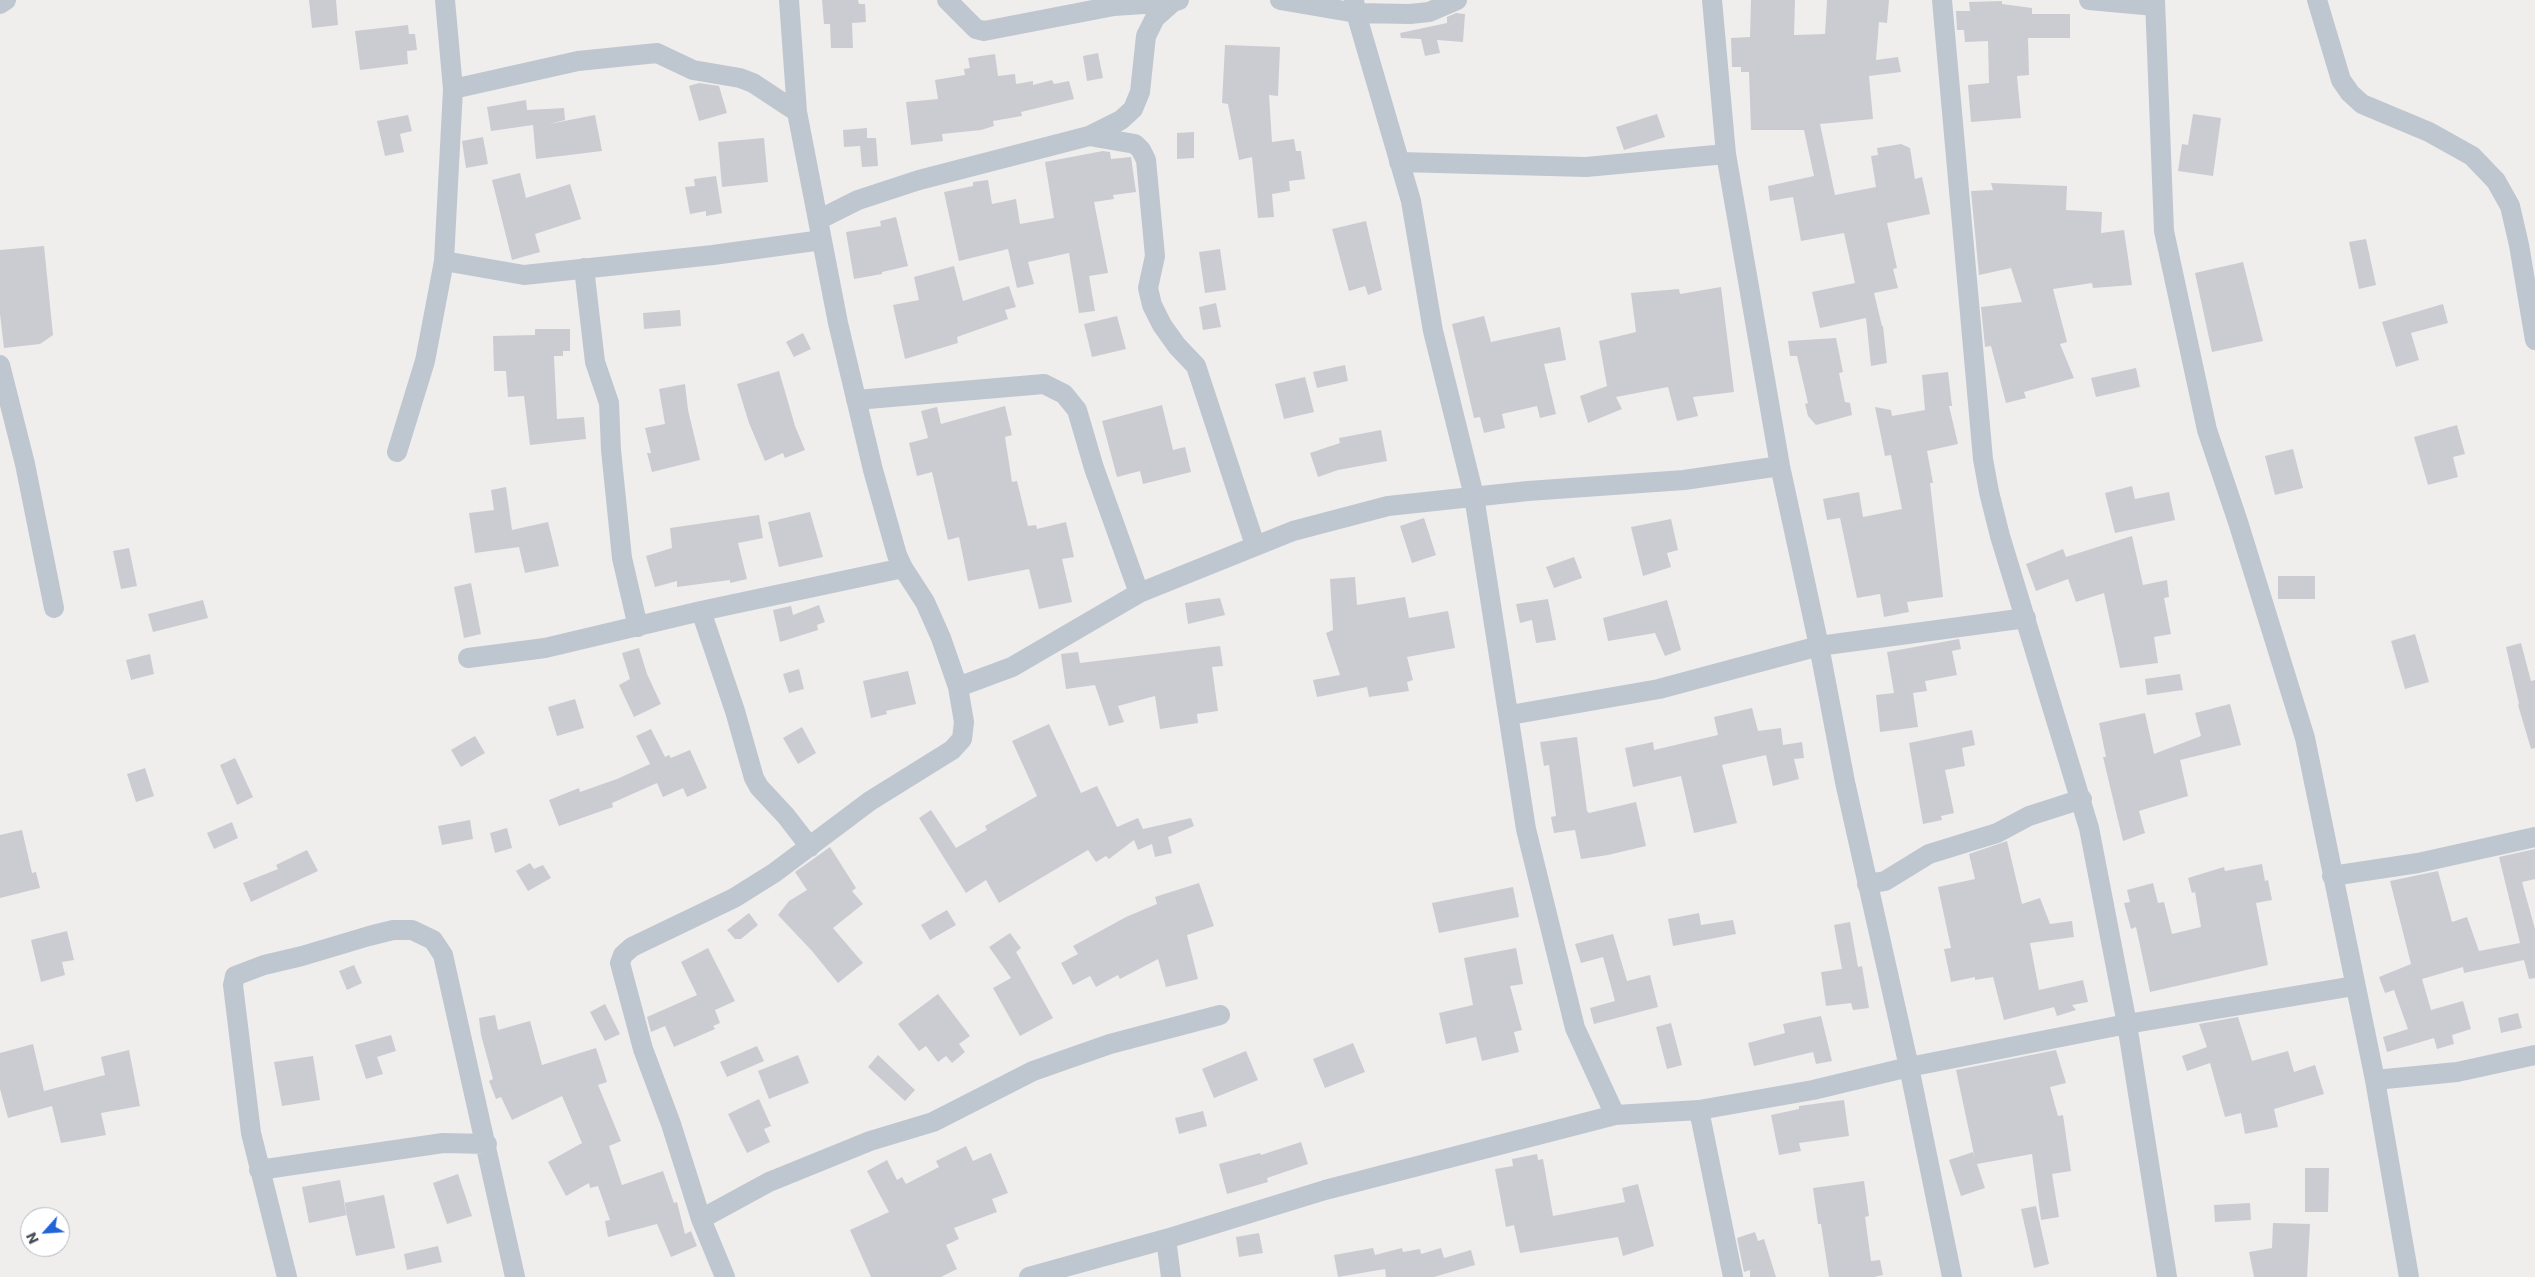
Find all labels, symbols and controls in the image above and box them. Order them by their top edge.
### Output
north arrow [20,1207,70,1257]
text: N [21,1229,44,1247]

